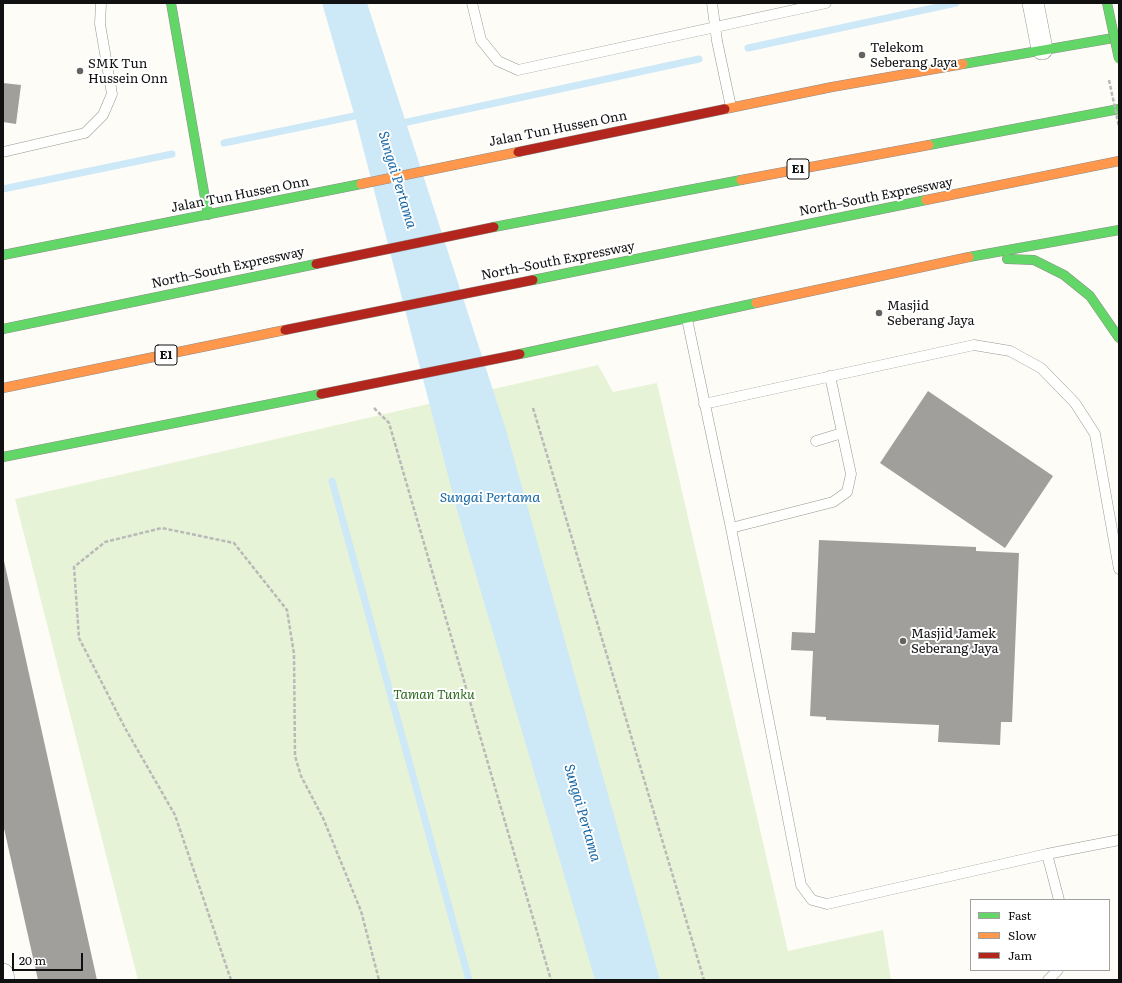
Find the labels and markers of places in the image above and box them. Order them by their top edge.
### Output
place label: Telekom Seberang Jaya [870,40,957,71]
marker: Telekom Seberang Jaya [857,50,867,60]
place label: SMK Tun Hussein Onn [88,56,168,87]
marker: SMK Tun Hussein Onn [75,66,85,76]
place label: Masjid Seberang Jaya [887,298,974,329]
marker: Masjid Seberang Jaya [874,308,884,318]
place label: Masjid Jamek Seberang Jaya [911,626,998,657]
marker: Masjid Jamek Seberang Jaya [898,636,908,646]

